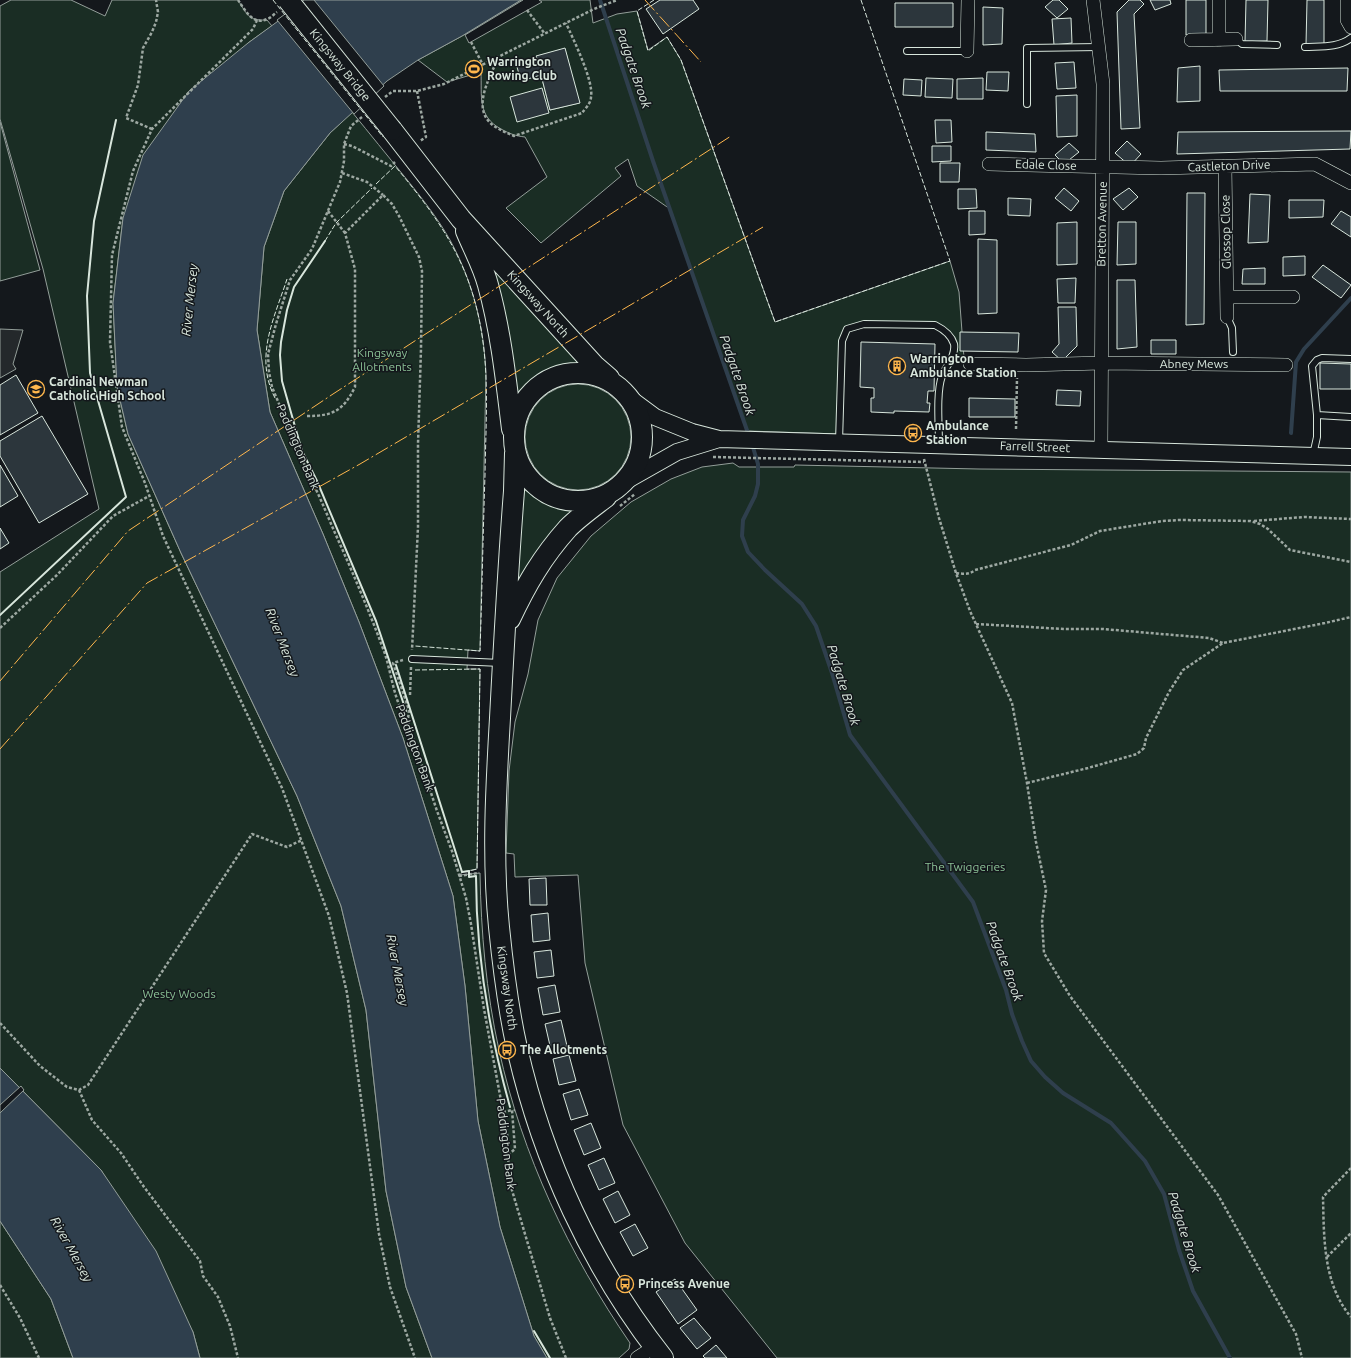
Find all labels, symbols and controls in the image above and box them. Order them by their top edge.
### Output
street label: Kingsway Bridge [307,26,373,103]
water label: Padgate Brook [614,26,654,110]
place label: Warrington Rowing Club [487,55,557,82]
sports icon: Warrington Rowing Club [464,59,484,79]
street label: Edale Close [1015,157,1077,172]
street label: Castleton Drive [1187,158,1271,173]
street label: Bretton Avenue [1094,181,1109,267]
street label: Glossop Close [1218,195,1233,269]
water label: River Mersey [178,262,200,337]
street label: Kingsway North [505,268,572,340]
water label: Padgate Brook [718,333,758,417]
park label: Kingsway Allotments [352,346,412,373]
place label: Warrington Ambulance Station [910,352,1017,379]
building icon: Warrington Ambulance Station [887,356,907,376]
street label: Abney Mews [1160,357,1228,370]
place label: Cardinal Newman Catholic High School [49,375,166,402]
school or university icon: Cardinal Newman Catholic High School [26,379,46,399]
street label: Paddington Bank [275,402,322,492]
place label: Ambulance Station [926,419,989,446]
bus stop icon: Ambulance Station [903,423,923,443]
street label: Farrell Street [1000,439,1071,454]
water label: River Mersey [263,606,303,679]
water label: Padgate Brook [825,643,863,728]
street label: Paddington Bank [394,702,437,793]
park label: The Twiggeries [925,860,1005,873]
water label: Padgate Brook [984,919,1026,1003]
water label: River Mersey [384,933,412,1008]
street label: Kingsway North [495,945,520,1031]
park label: Westy Woods [142,987,216,1000]
bus stop icon: The Allotments [497,1040,517,1060]
place label: The Allotments [520,1043,608,1056]
street label: Paddington Bank [494,1098,519,1190]
water label: Padgate Brook [1166,1190,1204,1275]
water label: River Mersey [48,1214,96,1285]
bus stop icon: Princess Avenue [615,1274,635,1294]
place label: Princess Avenue [638,1277,730,1290]

